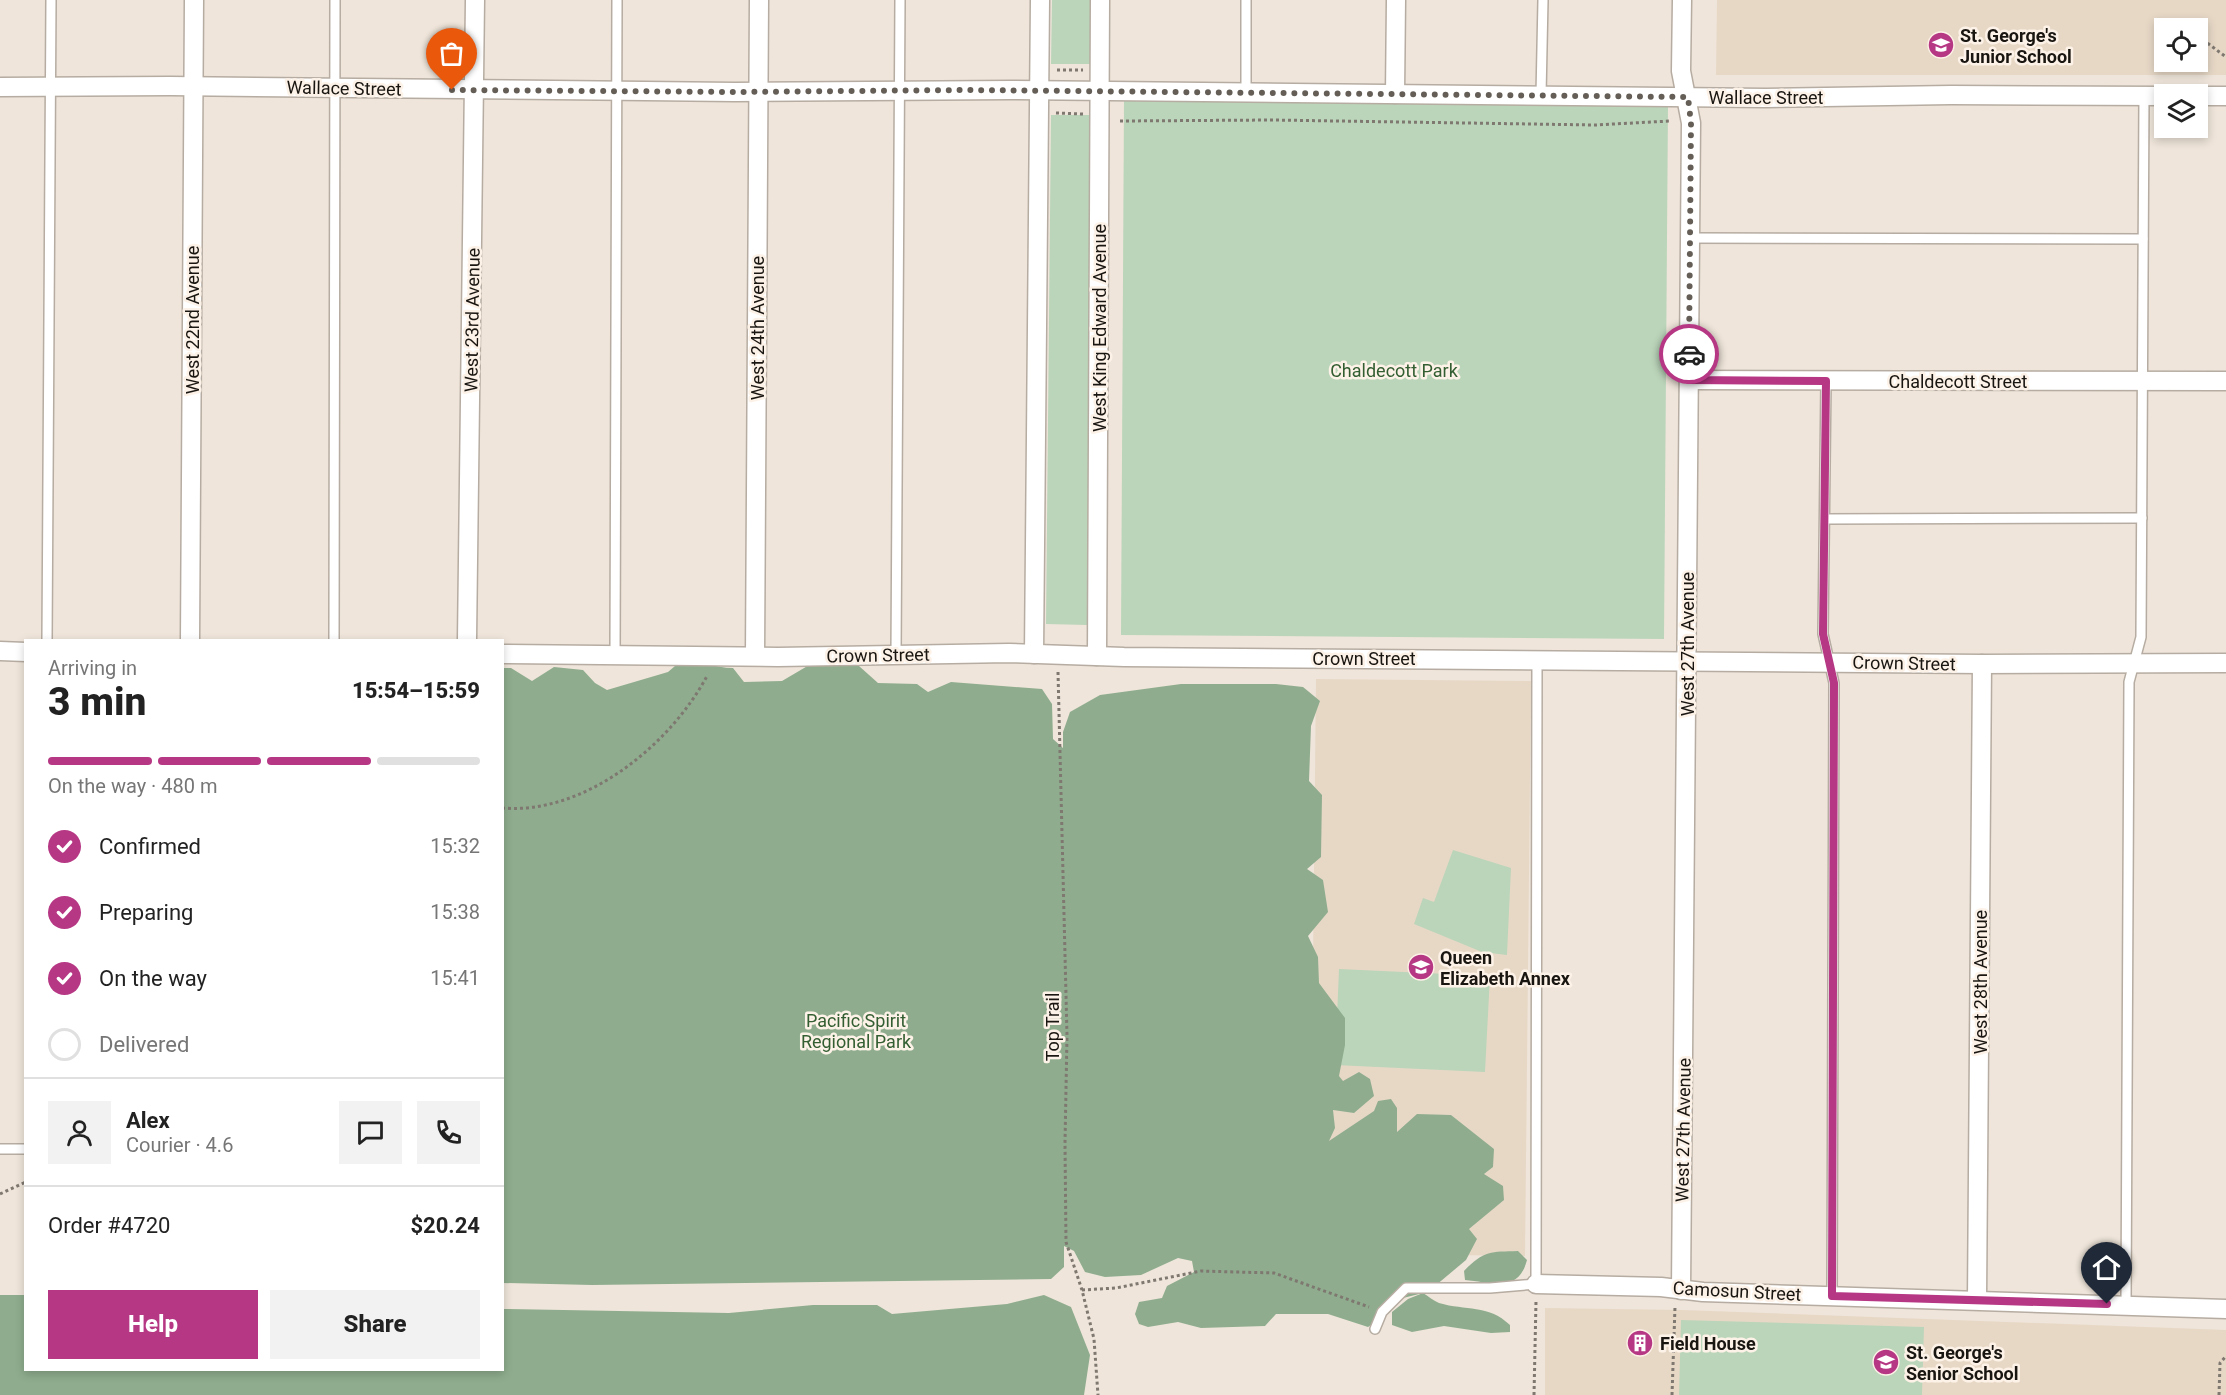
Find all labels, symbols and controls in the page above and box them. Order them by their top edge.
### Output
map controls [2154,18,2208,138]
button: locate [2154,18,2208,72]
place label: St. George's Junior School [1960,25,2072,67]
pin [426,28,477,90]
school or university icon: St. George's Junior School [1926,30,1956,60]
icon: bag [435,37,468,70]
street label: Wallace Street [286,76,402,100]
button: layers [2154,84,2208,138]
street label: Wallace Street [1709,87,1824,108]
street label: West King Edward Avenue [1089,224,1110,432]
street label: West 22nd Avenue [182,246,203,394]
street label: West 23rd Avenue [460,248,484,392]
street label: West 24th Avenue [747,256,768,400]
courier [1659,324,1719,384]
icon: car [1673,338,1706,371]
park label: Chaldecott Park [1330,360,1459,381]
street label: Chaldecott Street [1889,371,2028,392]
street label: West 27th Avenue [1677,572,1698,716]
street label: Crown Street [826,644,930,666]
street label: Crown Street [1312,648,1416,669]
street label: Crown Street [1852,652,1956,674]
text: Arriving in [48,656,137,680]
text: 15:54–15:59 [352,678,480,703]
text: 3 min [48,679,146,725]
text: On the way · 480 m [48,774,217,798]
icon: check [48,830,81,863]
text: Confirmed [99,834,201,859]
text: 15:32 [430,834,480,858]
icon: check [48,896,81,929]
text: Preparing [99,900,193,925]
text: 15:38 [430,900,480,924]
street label: West 28th Avenue [1970,910,1991,1054]
place label: Queen Elizabeth Annex [1440,947,1571,989]
school or university icon: Queen Elizabeth Annex [1406,952,1436,982]
icon: check [48,962,81,995]
text: On the way [99,966,207,991]
text: 15:41 [430,966,480,990]
street label: Top Trail [1042,993,1063,1061]
park label: Pacific Spirit Regional Park [801,1010,912,1052]
text: Delivered [99,1032,189,1057]
street label: West 27th Avenue [1671,1058,1695,1202]
button: person [48,1101,111,1164]
button: chat [339,1101,402,1164]
button: phone [417,1101,480,1164]
text: Alex [126,1108,170,1133]
text: Courier · 4.6 [126,1133,233,1157]
text: Order #4720 [48,1213,170,1238]
text: $20.24 [411,1213,480,1238]
pin [2081,1242,2132,1304]
icon: home [2090,1251,2123,1284]
street label: Camosun Street [1672,1277,1802,1305]
button: Help [48,1290,258,1359]
button: Share [270,1290,480,1359]
building icon: Field House [1625,1328,1655,1358]
place label: Field House [1660,1333,1756,1354]
place label: St. George's Senior School [1906,1342,2019,1384]
school or university icon: St. George's Senior School [1871,1347,1901,1377]

